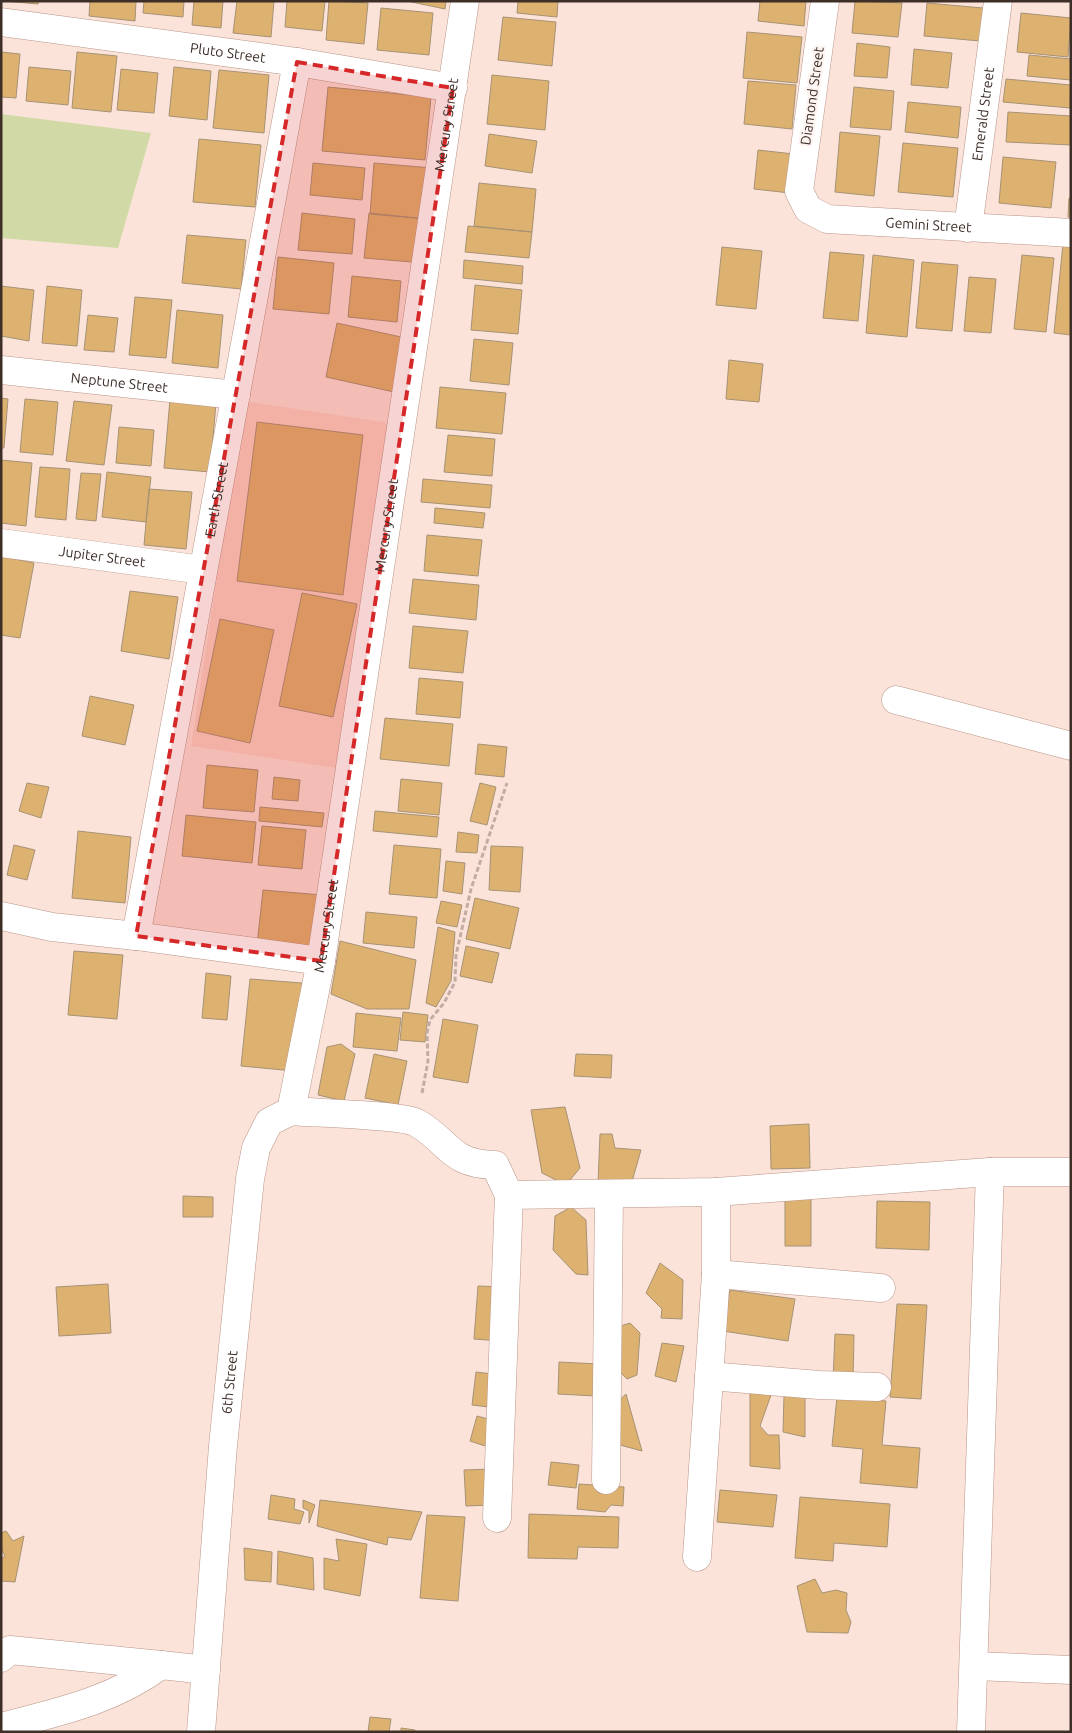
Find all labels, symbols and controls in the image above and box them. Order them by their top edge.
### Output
street label: Pluto Street [189,40,267,66]
street label: Diamond Street [797,45,827,146]
street label: Emerald Street [969,66,997,162]
street label: Mercury Street [432,76,461,173]
street label: Gemini Street [885,214,972,235]
street label: Neptune Street [70,369,169,396]
street label: Earth Street [202,460,231,538]
street label: Mercury Street [371,477,401,573]
street label: Jupiter Street [58,543,147,570]
street label: Mercury Street [311,877,341,974]
street label: 6th Street [218,1349,241,1415]

